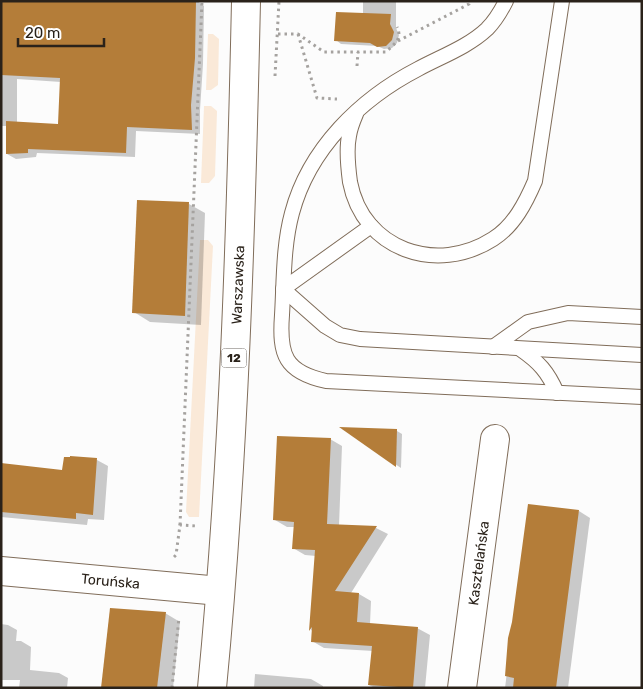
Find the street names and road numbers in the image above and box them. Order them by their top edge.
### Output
street label: Warszawska [228,245,248,325]
road number: 12 [222,348,246,368]
street label: Kasztelańska [465,520,493,607]
street label: Toruńska [80,570,141,593]

